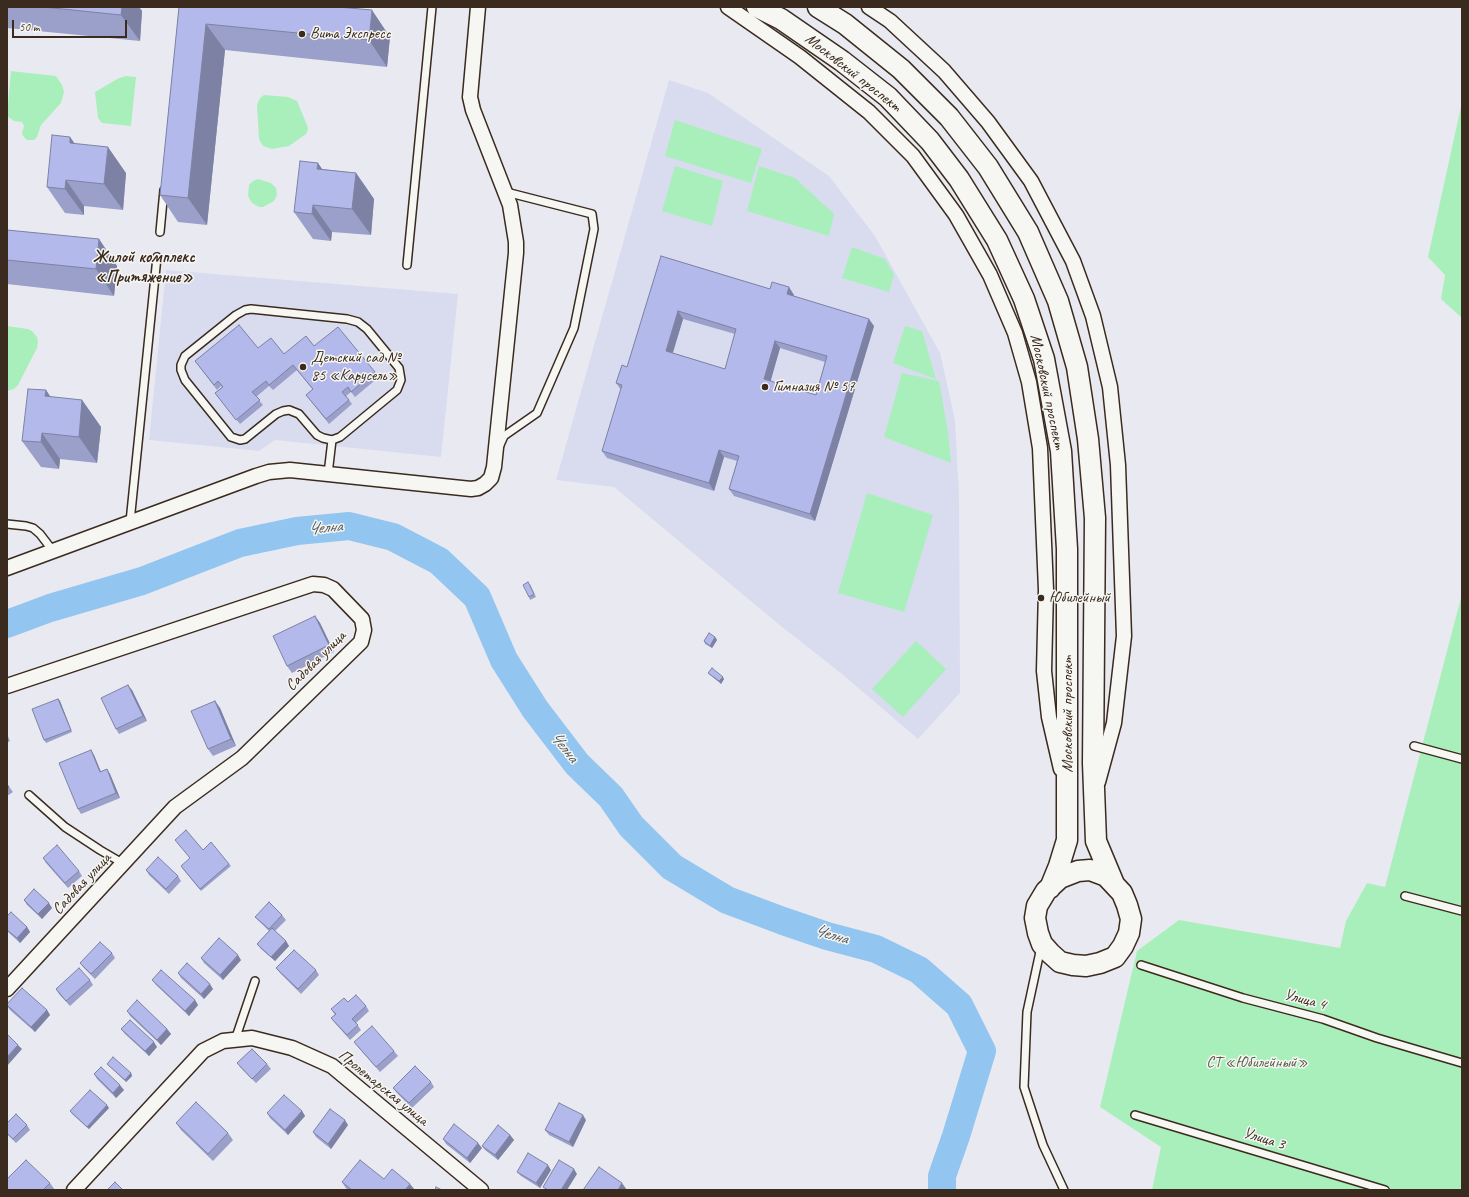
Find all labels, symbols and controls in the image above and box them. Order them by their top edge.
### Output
scale bar [14,12,129,38]
text: 50 m [19,19,39,35]
place label: Вита Экспресс [310,24,391,44]
marker: Вита Экспресс [297,29,307,39]
street label: Московский проспект [801,29,905,117]
district label: Жилой комплекс «Притяжение» [93,248,195,288]
street label: Московский проспект [1025,333,1069,451]
place label: Детский сад № 85 «Карусель» [311,348,400,386]
marker: Детский сад № 85 «Карусель» [298,362,308,372]
place label: Гимназия № 57 [773,377,855,397]
marker: Гимназия № 57 [760,382,770,392]
water label: Челна [307,516,343,540]
place label: Юбилейный [1049,588,1110,608]
marker: Юбилейный [1036,593,1046,603]
street label: Садовая улица [282,627,350,695]
street label: Московский проспект [1058,655,1078,773]
water label: Челна [546,727,582,767]
street label: Садовая улица [49,849,115,919]
water label: Челна [812,921,850,949]
street label: Улица 4 [1282,985,1328,1015]
street label: Пролетарская улица [334,1046,432,1130]
park label: СТ «Юбилейный» [1206,1053,1308,1073]
street label: Улица 3 [1241,1124,1287,1154]

